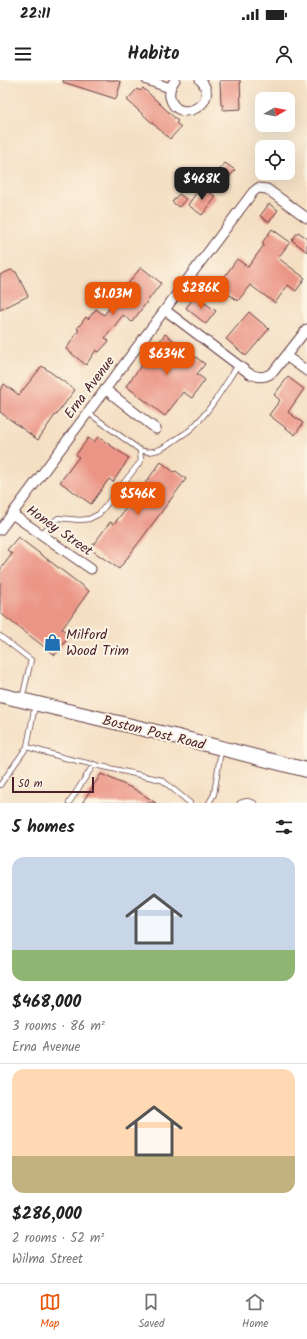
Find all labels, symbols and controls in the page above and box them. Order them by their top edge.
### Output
text: 22:11 [20,2,50,26]
text: Habito [127,40,180,69]
icon: menu [12,43,34,65]
icon: person [273,43,295,65]
north arrow [255,92,295,132]
map controls [255,92,295,180]
button: locate [255,140,295,180]
pin: $468K [174,167,230,201]
text: $468K [183,169,221,190]
pin: $286K [173,276,229,310]
text: $286K [182,278,220,299]
pin: $1.03M [80,282,146,316]
text: $1.03M [94,284,132,305]
pin: $634K [139,342,195,376]
text: $634K [149,344,185,365]
street label: Erna Avenue [59,351,121,424]
pin: $546K [110,482,166,516]
text: $546K [120,484,156,505]
street label: Honey Street [22,500,98,562]
place label: Milford Wood Trim [66,624,129,662]
shop icon: Milford Wood Trim [43,632,63,652]
street label: Boston Post Road [100,710,208,757]
scale bar [12,775,94,794]
text: 50 m [18,775,43,793]
text: 5 homes [12,814,75,841]
icon: filters [273,816,295,838]
icon: home [118,883,190,955]
text: $468,000 [12,989,81,1016]
text: 3 rooms · 86 m² [12,1016,105,1037]
text: Erna Avenue [12,1037,80,1058]
icon: home [118,1095,190,1167]
text: $286,000 [12,1201,82,1228]
text: 2 rooms · 52 m² [12,1228,104,1249]
text: Wilma Street [12,1249,83,1270]
tab: Map [39,1291,61,1333]
tab: Saved [138,1291,165,1333]
tab: Home [242,1291,268,1333]

